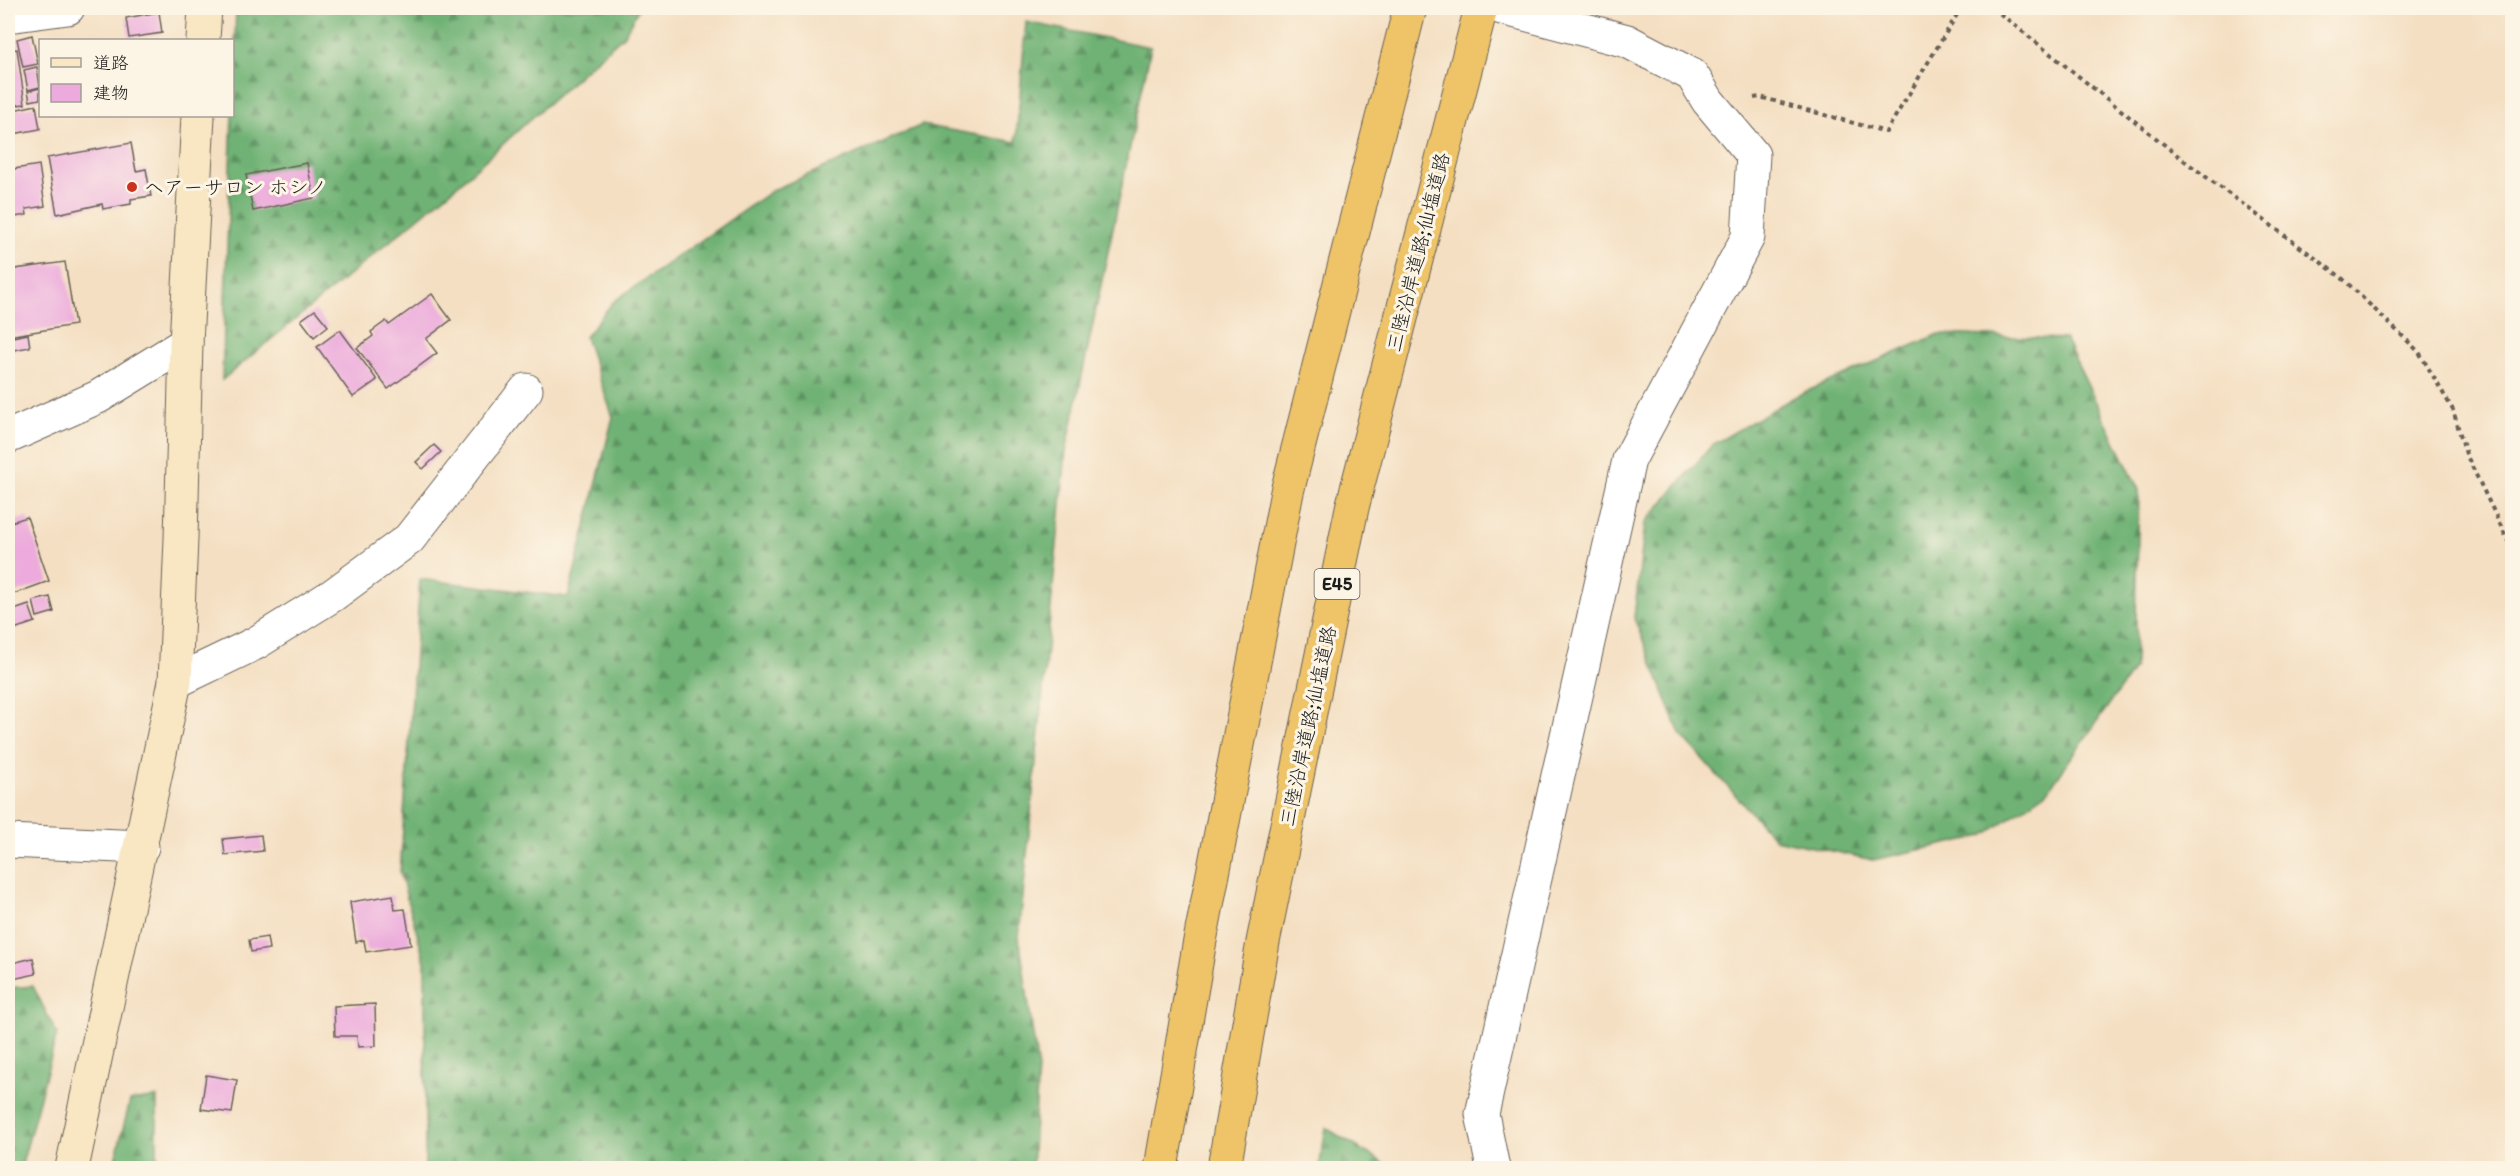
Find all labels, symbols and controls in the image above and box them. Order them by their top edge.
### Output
legend [39,39,234,117]
text: 道路 [93,52,129,74]
text: 建物 [93,82,129,104]
street label: 三陸沿岸道路;仙塩道路 [1382,150,1454,354]
place label: ヘアーサロン ホシノ [144,175,327,199]
marker: ヘアーサロン ホシノ [125,180,139,194]
road number: E45 [1314,569,1360,599]
street label: 三陸沿岸道路;仙塩道路 [1275,623,1341,829]

